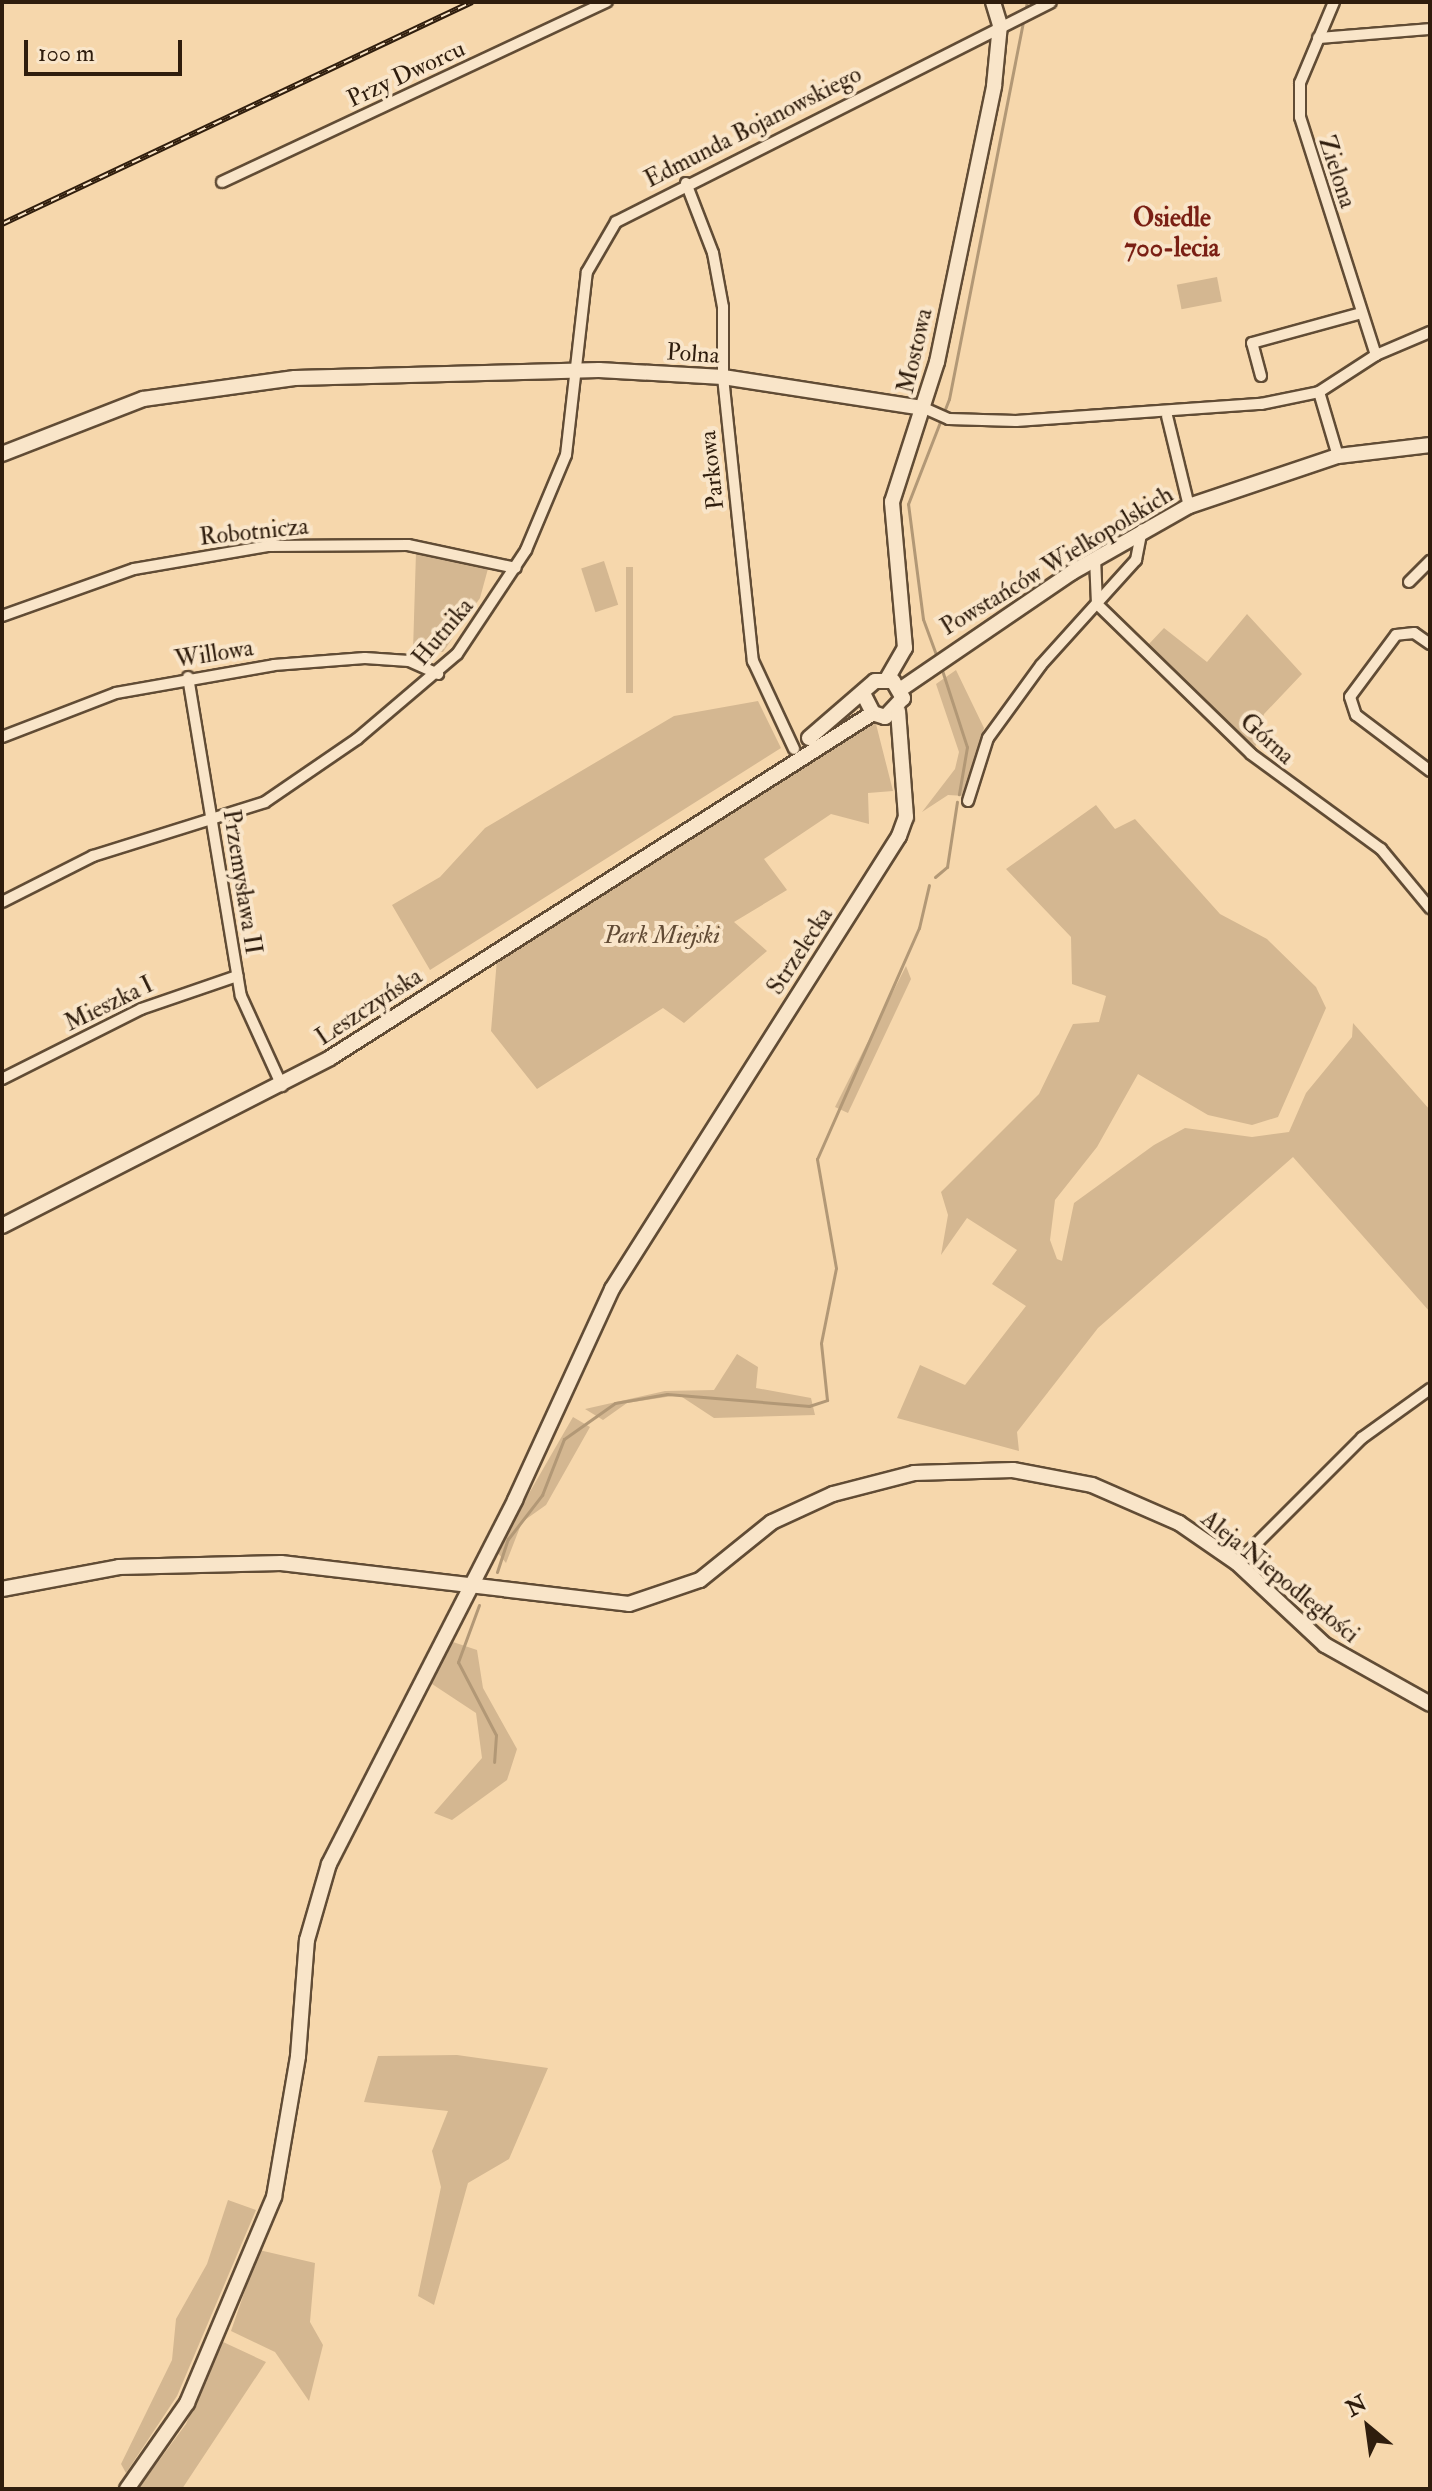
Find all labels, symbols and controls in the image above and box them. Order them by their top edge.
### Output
scale bar [28,24,186,74]
street label: Przy Dworcu [343,34,469,114]
text: 100 m [38,38,95,69]
street label: Edmunda Bojanowskiego [640,60,866,194]
street label: Zielona [1312,132,1362,212]
district label: Osiedle 700-lecia [1124,203,1220,264]
street label: Mostowa [891,306,939,396]
street label: Polna [665,338,721,370]
street label: Parkowa [694,429,730,511]
street label: Powstańców Wielkopolskich [936,480,1178,642]
street label: Robotnicza [198,512,310,552]
street label: Hutnika [406,592,480,672]
street label: Willowa [173,634,255,674]
street label: Górna [1234,707,1300,771]
street label: Przemysława II [216,808,268,956]
street label: Strzelecka [761,902,839,1000]
park label: Park Miejski [604,922,720,950]
street label: Leszczyńska [310,962,428,1052]
street label: Mieszka I [60,970,158,1038]
street label: Aleja Niepodległości [1195,1505,1365,1649]
north arrow [1328,2387,1408,2467]
text: N [1341,2389,1372,2423]

